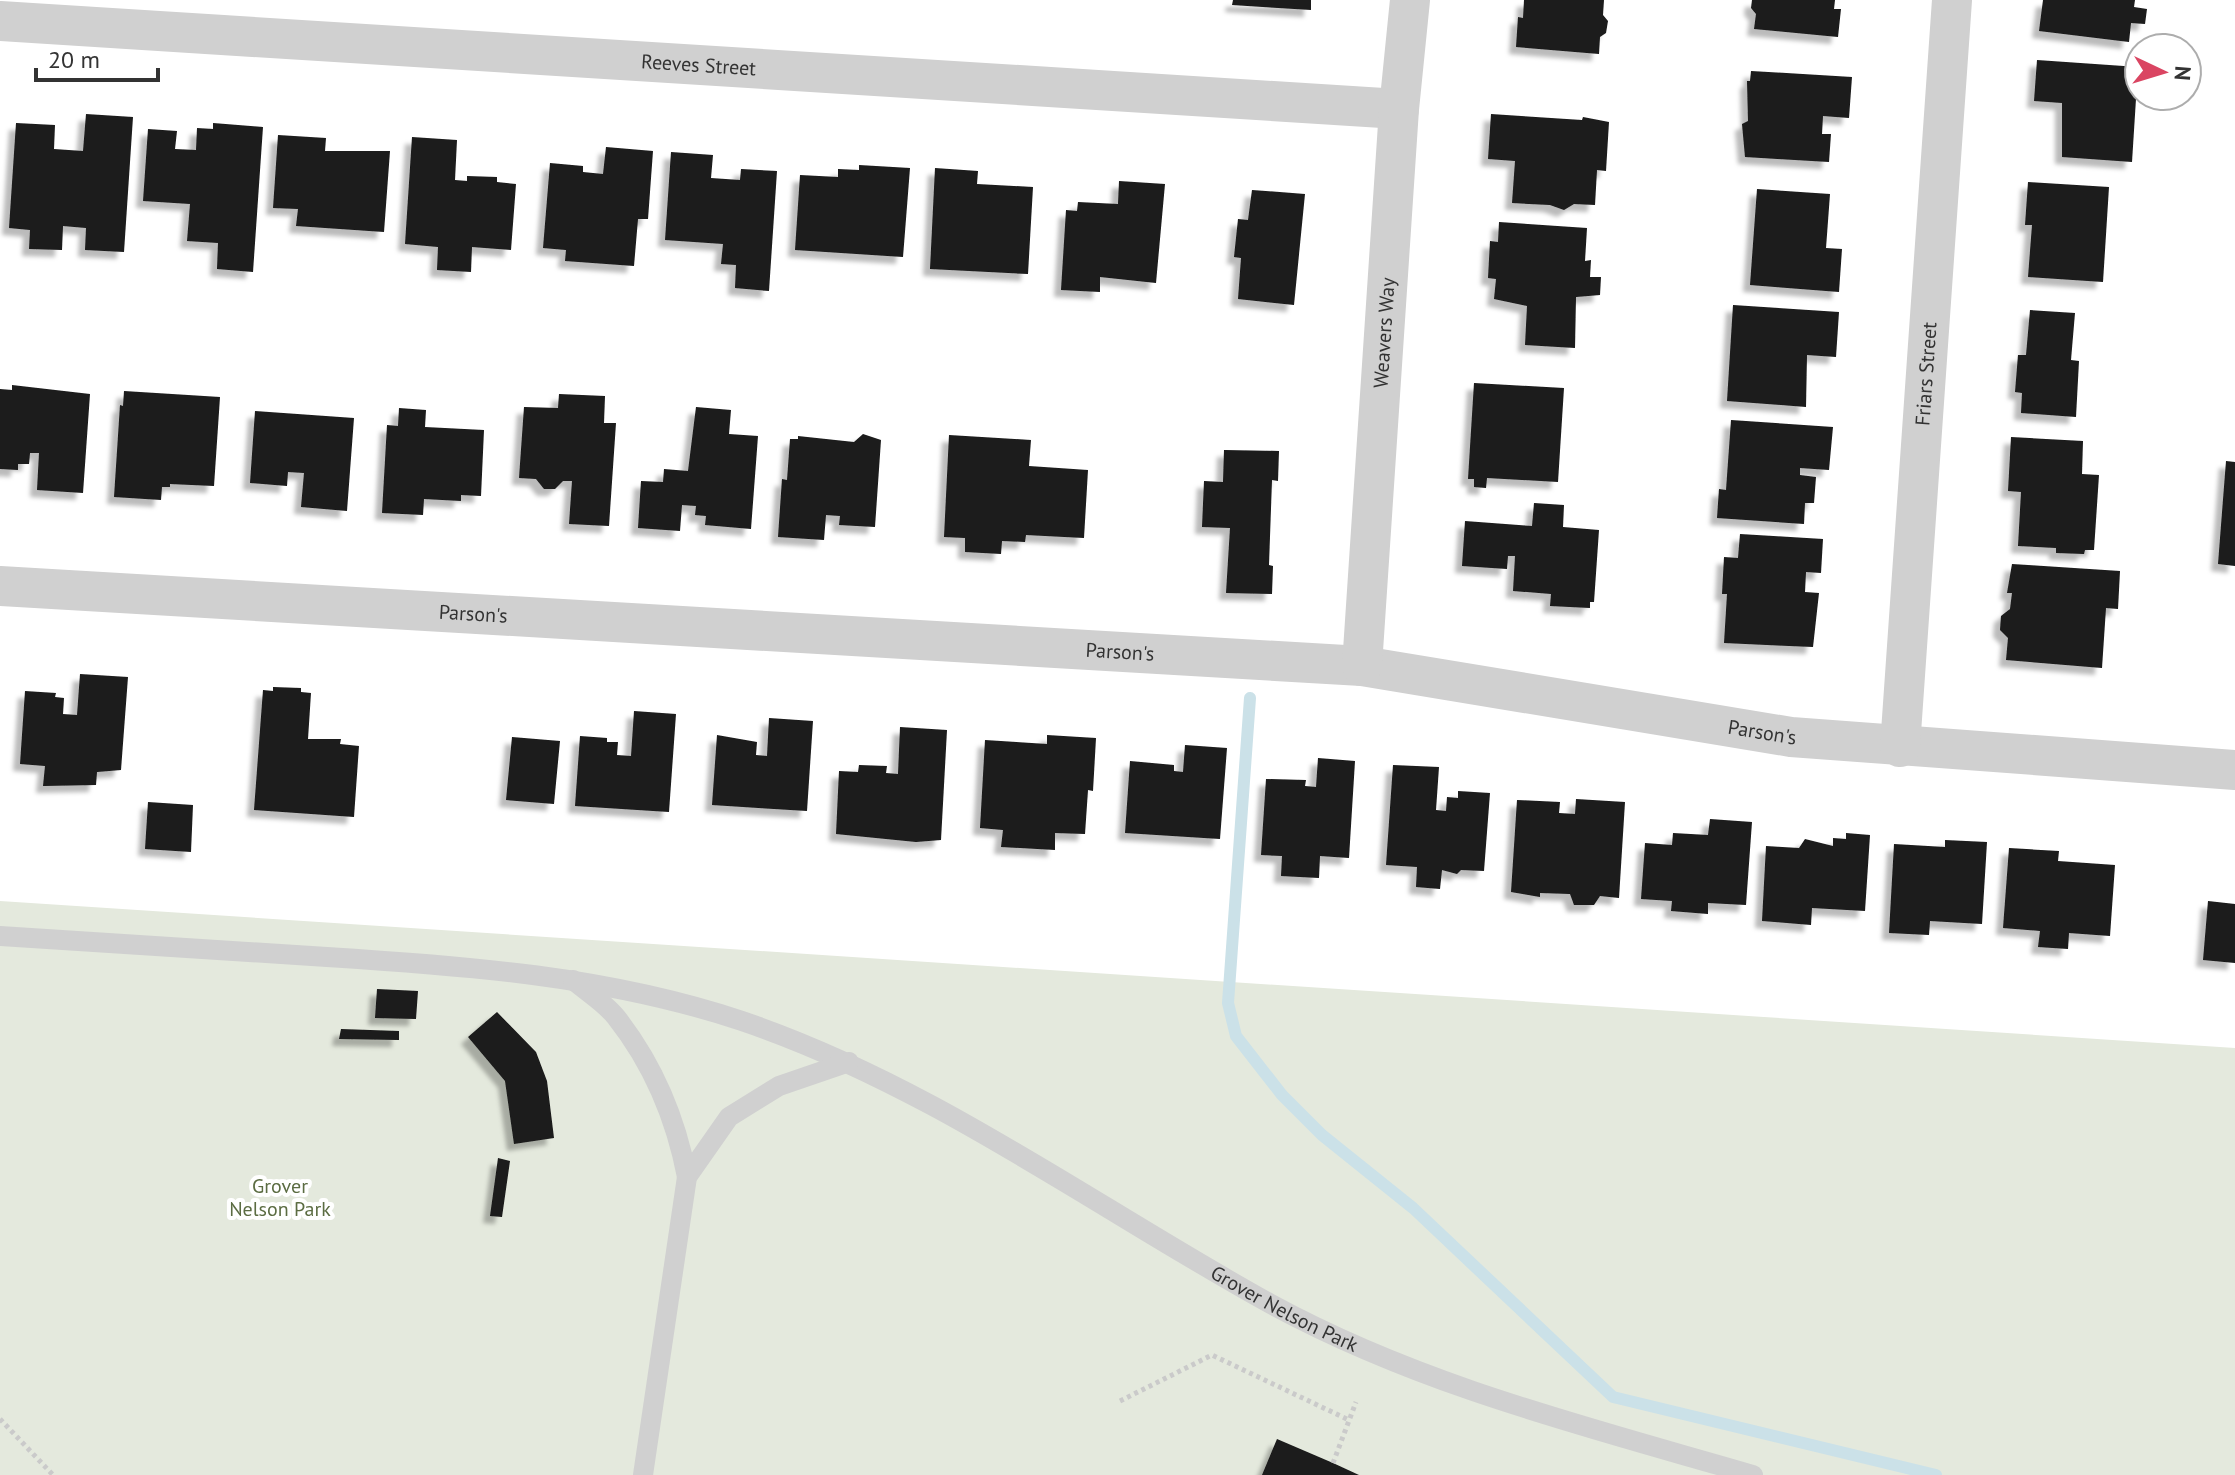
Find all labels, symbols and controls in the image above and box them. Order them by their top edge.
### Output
scale bar [36,32,158,82]
north arrow [2123,32,2203,112]
text: 20 m [48,44,100,75]
street label: Reeves Street [640,48,757,82]
text: N [2168,65,2197,82]
street label: Weavers Way [1368,276,1401,389]
street label: Friars Street [1909,321,1943,427]
street label: Parson's [438,599,508,629]
street label: Parson's [1085,637,1155,667]
street label: Parson's [1726,714,1797,750]
park label: Grover Nelson Park [229,1173,331,1222]
street label: Grover Nelson Park [1206,1260,1363,1358]

